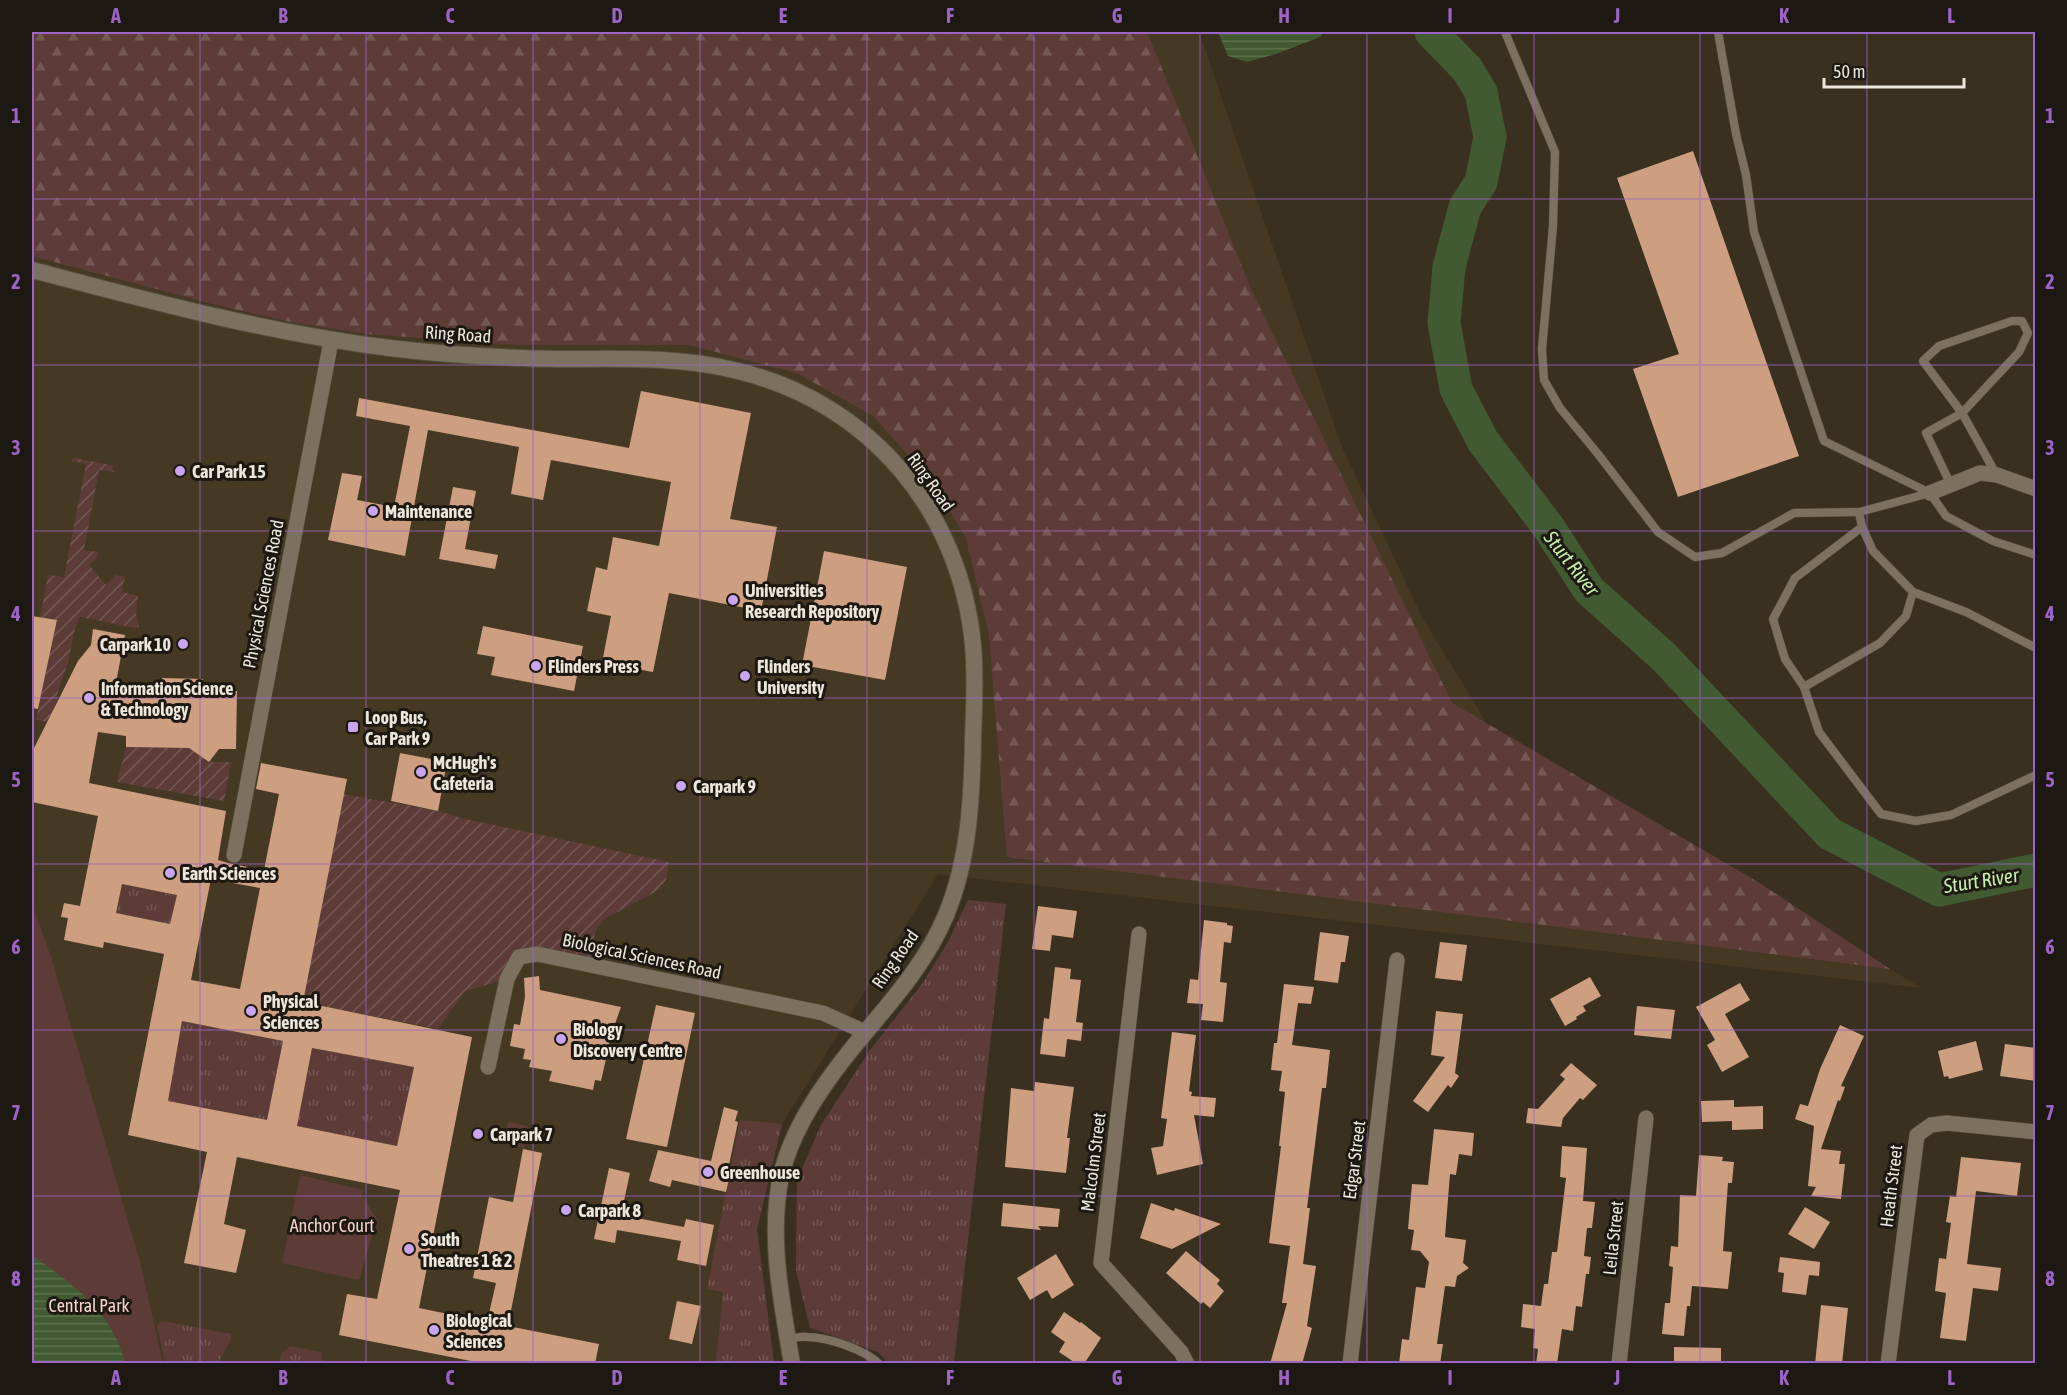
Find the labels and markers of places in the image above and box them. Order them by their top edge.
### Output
place label: Car Park 15 [192,461,266,482]
marker: Car Park 15 [173,464,187,478]
place label: Maintenance [385,501,472,522]
marker: Maintenance [366,504,380,518]
place label: Universities Research Repository [745,580,880,622]
marker: Universities Research Repository [726,593,740,607]
place label: Carpark 10 [100,634,171,655]
marker: Carpark 10 [176,637,190,651]
place label: Flinders Press [548,656,639,677]
place label: Flinders University [757,656,825,698]
marker: Flinders Press [529,659,543,673]
marker: Flinders University [738,669,752,683]
place label: Information Science & Technology [101,678,233,720]
marker: Information Science & Technology [82,691,96,705]
place label: Loop Bus, Car Park 9 [365,707,430,749]
marker: Loop Bus, Car Park 9 [346,720,360,734]
place label: McHugh's Cafeteria [433,752,497,794]
marker: McHugh's Cafeteria [414,765,428,779]
place label: Carpark 9 [693,776,756,797]
marker: Carpark 9 [674,779,688,793]
place label: Earth Sciences [182,863,277,884]
marker: Earth Sciences [163,866,177,880]
place label: Physical Sciences [263,991,320,1033]
marker: Physical Sciences [244,1004,258,1018]
place label: Biology Discovery Centre [573,1019,683,1061]
marker: Biology Discovery Centre [554,1032,568,1046]
place label: Carpark 7 [490,1124,553,1145]
marker: Carpark 7 [471,1127,485,1141]
place label: Greenhouse [720,1162,800,1183]
marker: Greenhouse [701,1165,715,1179]
place label: Carpark 8 [578,1200,641,1221]
marker: Carpark 8 [559,1203,573,1217]
place label: South Theatres 1 & 2 [421,1229,513,1271]
marker: South Theatres 1 & 2 [402,1242,416,1256]
place label: Biological Sciences [446,1310,512,1352]
marker: Biological Sciences [427,1323,441,1337]

